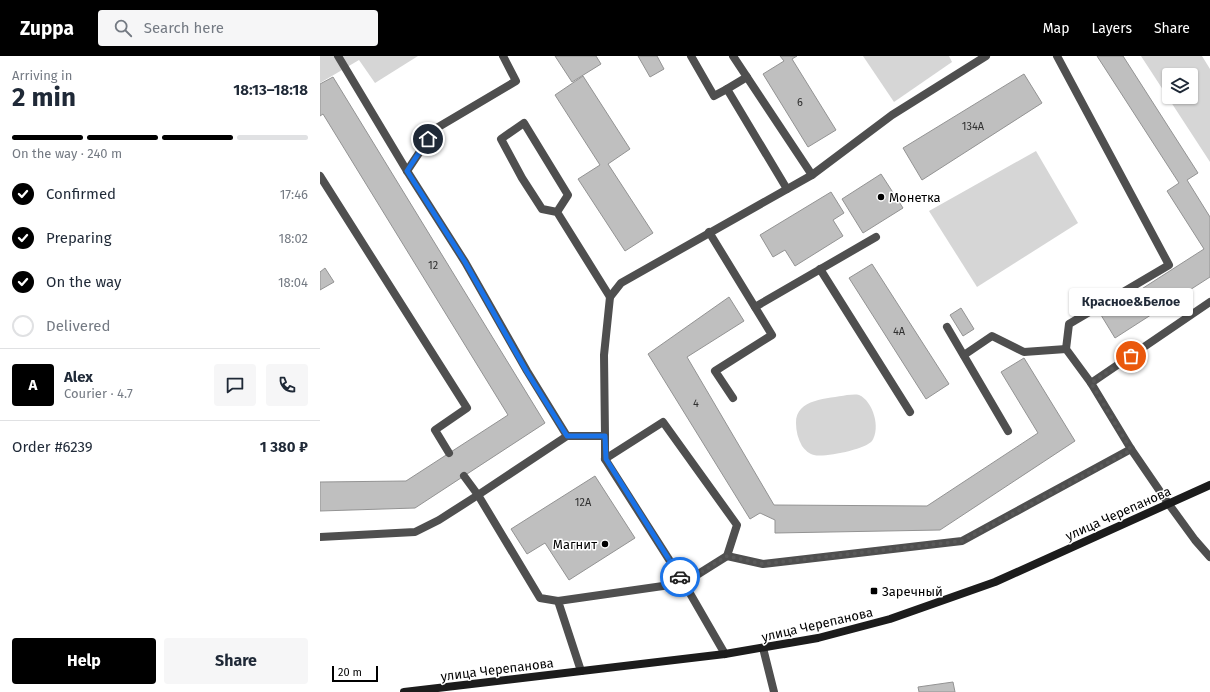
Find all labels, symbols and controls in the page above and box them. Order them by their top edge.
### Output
search box [98,10,378,46]
text: Zuppa [20,17,74,40]
icon: search [112,17,134,39]
text: Search here [144,19,224,37]
text: Map [1043,20,1069,37]
text: Layers [1091,20,1132,37]
text: Share [1154,20,1190,37]
text: Arriving in [12,68,72,83]
map controls [1162,68,1198,104]
button: layers [1162,68,1198,104]
text: 18:13–18:18 [233,81,308,99]
text: 2 min [12,82,76,113]
house number: 6 [797,96,803,109]
house number: 134А [962,120,985,133]
pin [411,122,445,156]
icon: home [417,128,439,150]
text: On the way · 240 m [12,146,122,161]
icon: check [12,183,34,205]
text: Confirmed [46,185,116,203]
text: 17:46 [280,187,308,202]
place label: Монетка [889,190,941,205]
marker: Монетка [876,192,886,202]
icon: check [12,227,34,249]
text: Preparing [46,229,111,247]
text: 18:02 [279,231,308,246]
house number: 12 [428,259,438,272]
icon: check [12,271,34,293]
text: On the way [46,273,121,291]
text: 18:04 [278,275,308,290]
callout: Красное&Белое [1069,288,1193,316]
text: Красное&Белое [1082,294,1180,309]
text: Delivered [46,317,110,335]
house number: 4А [893,325,906,338]
pin [1114,339,1148,373]
icon: bag [1120,345,1142,367]
button: chat [214,364,256,406]
button: phone [266,364,308,406]
text: Alex [64,368,93,386]
text: A [29,376,37,394]
text: Courier · 4.7 [64,386,133,401]
house number: 4 [693,397,699,410]
text: Order #6239 [12,438,93,456]
text: 1 380 ₽ [260,438,308,456]
street label: улица Черепанова [1063,483,1173,543]
house number: 12А [575,496,592,509]
place label: Магнит [553,537,597,552]
marker: Магнит [600,539,610,549]
courier [660,557,700,597]
icon: car [669,566,691,588]
place label: Заречный [882,584,943,599]
marker: Заречный [869,586,879,596]
street label: улица Черепанова [760,604,874,645]
button: Help [12,638,156,684]
button: Share [164,638,308,684]
street label: улица Черепанова [440,655,554,684]
scale bar [332,664,378,683]
text: 20 m [338,666,362,679]

